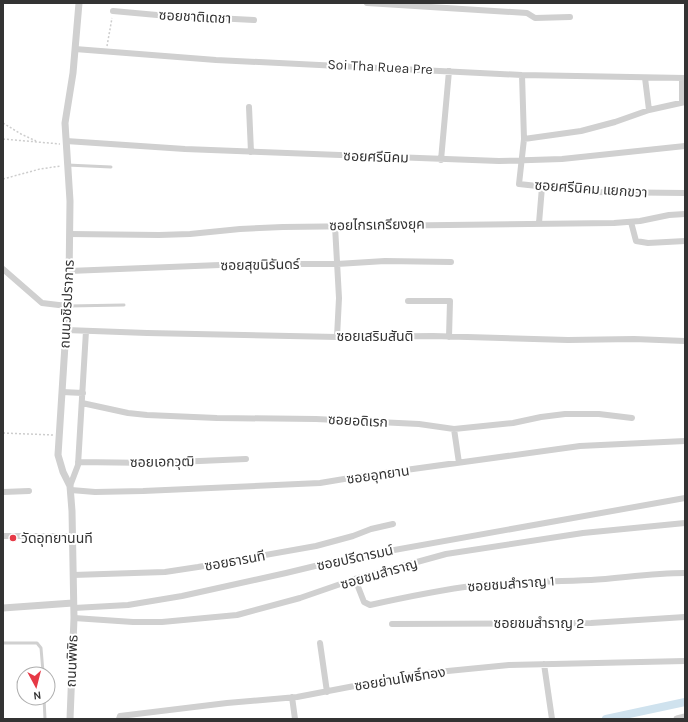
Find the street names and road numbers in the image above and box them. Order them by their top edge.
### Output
street label: ซอยชาติเดชา [158,7,232,27]
street label: Soi Tha Ruea Pre [327,56,433,78]
street label: ซอยศรีนิคม [343,147,409,167]
street label: ซอยศรีนิคม แยกขวา [534,177,648,201]
street label: ซอยไกรเกรียงยุค [329,216,425,234]
street label: ซอยสุขนิรันดร์ [220,256,300,274]
street label: ถนนวชิรปราการ [56,259,78,349]
street label: ซอยเสริมสันติ [336,328,414,345]
street label: ซอยอดิเรก [328,411,388,431]
street label: ซอยเอกวุฒิ [130,453,194,471]
street label: ซอยอุทยาน [345,462,411,488]
street label: ซอยปรีดารมน์ [315,542,395,574]
street label: ซอยธารนที [203,547,267,575]
street label: ซอยชมสำราญ [339,555,419,593]
street label: ซอยชมสำราญ 1 [467,572,555,596]
street label: ซอยชมสำราญ 2 [494,615,584,632]
street label: ถนนพิพิธ [63,634,81,688]
street label: ซอยย่านโพธิ์ทอง [353,663,447,695]

